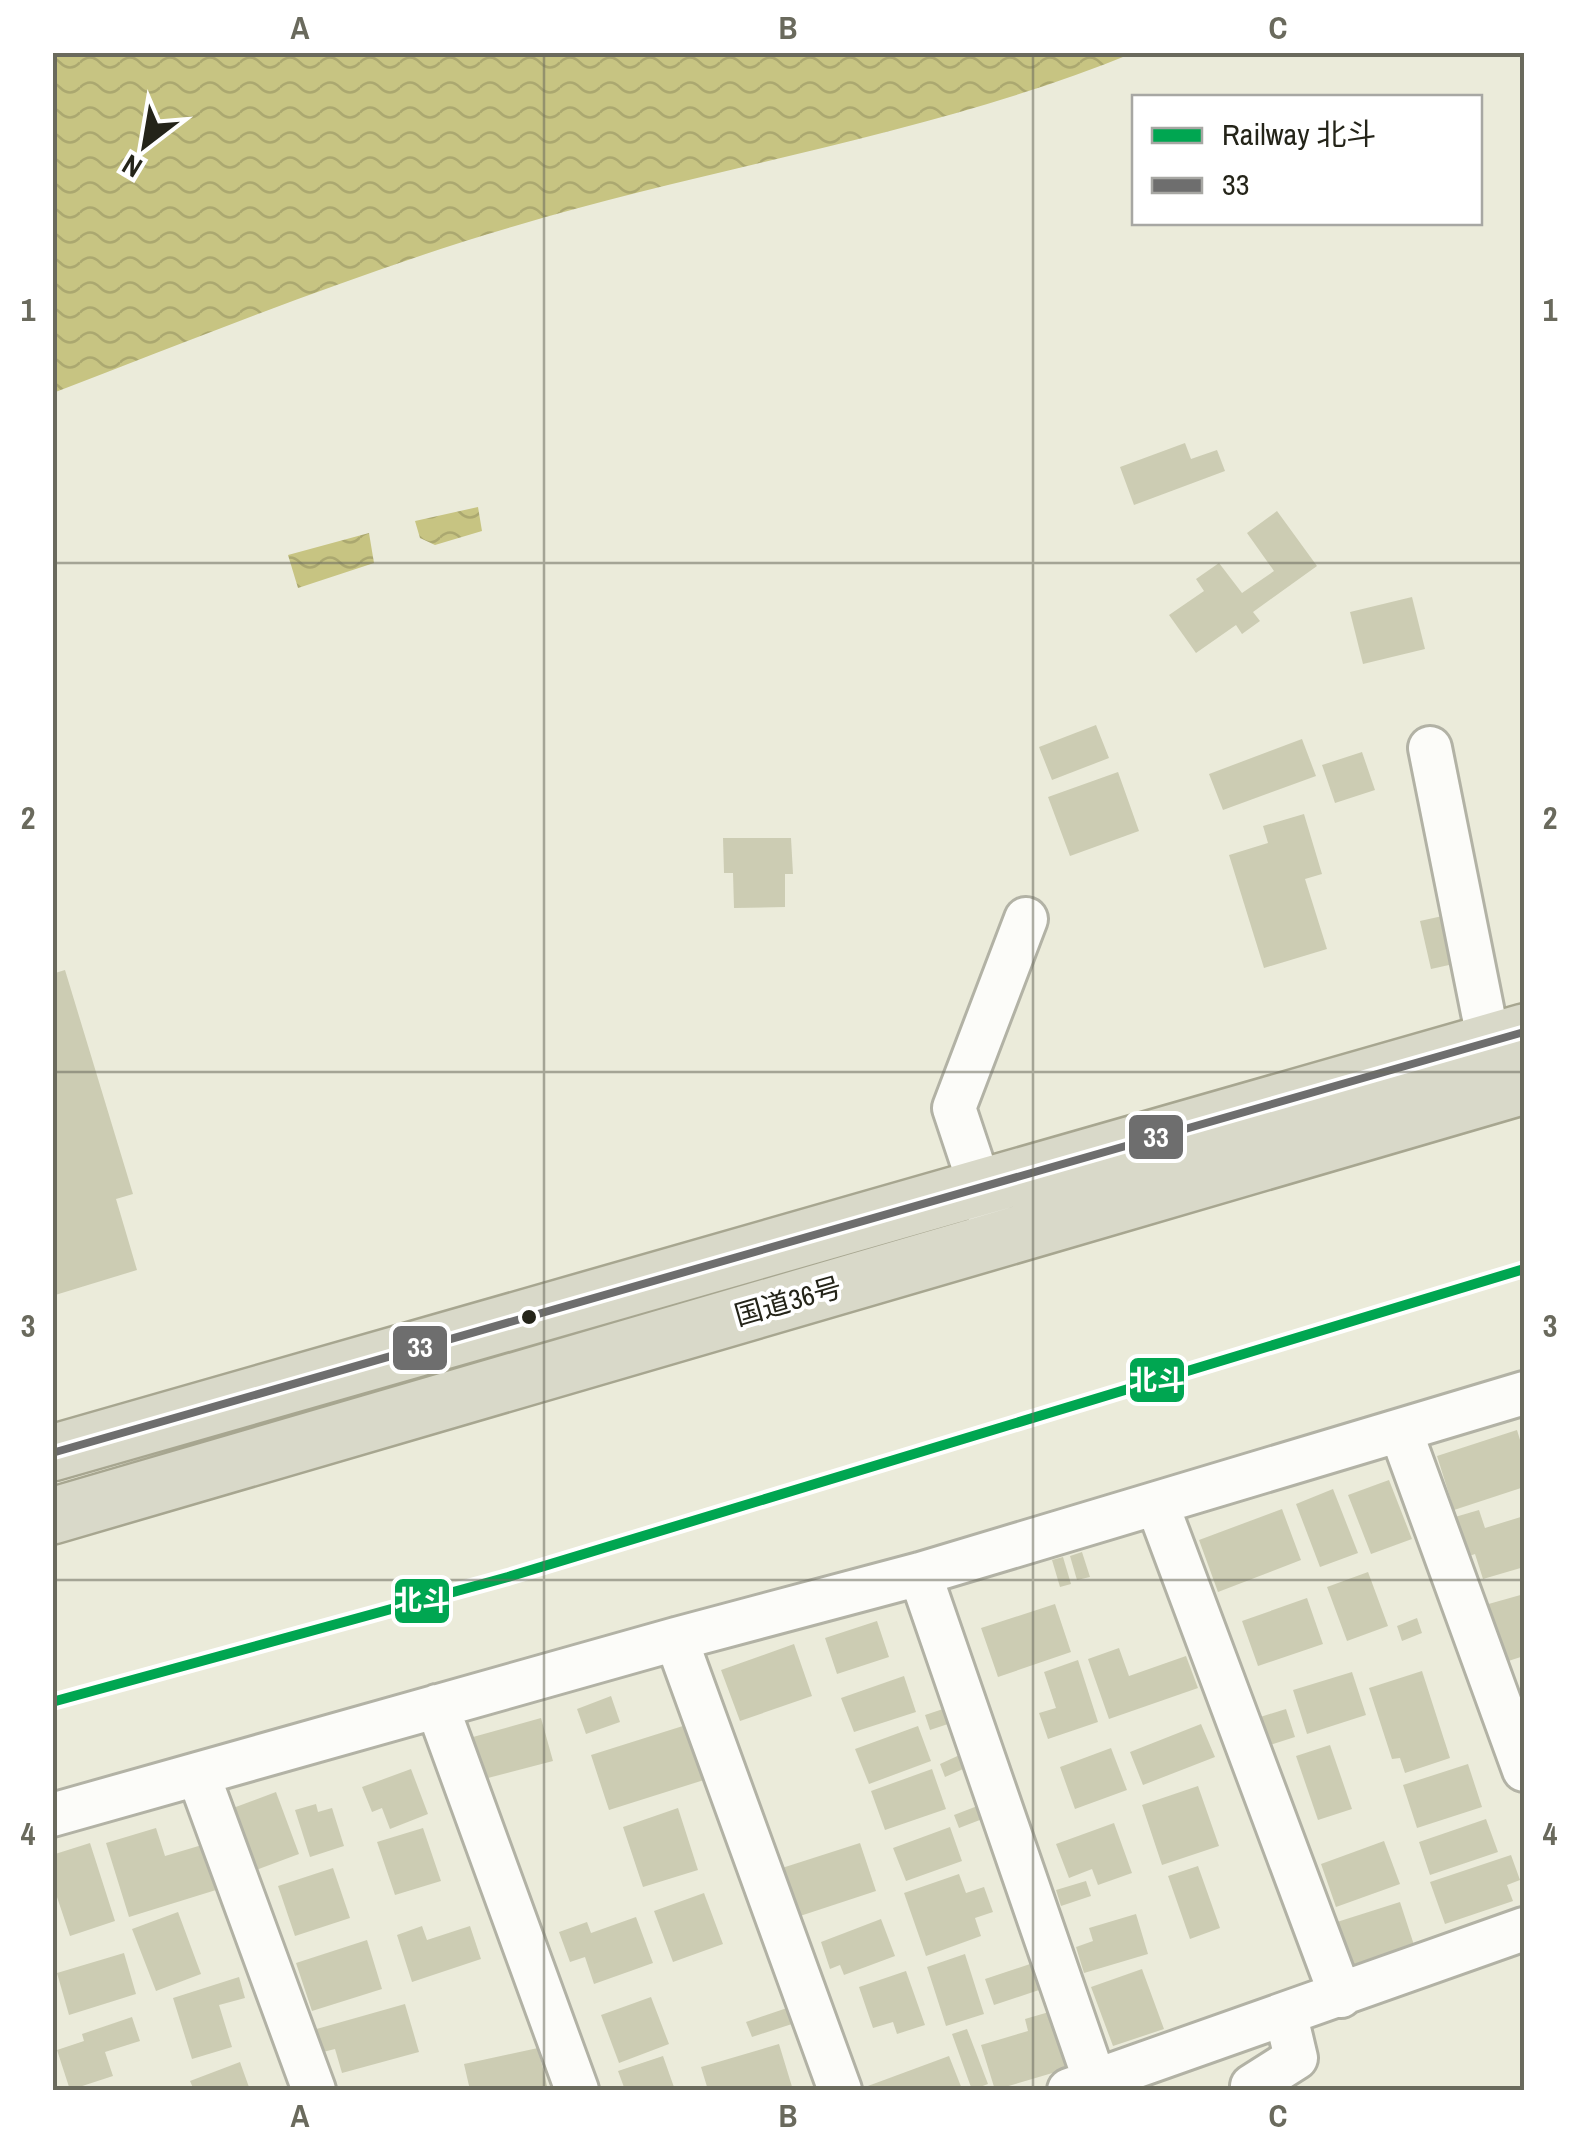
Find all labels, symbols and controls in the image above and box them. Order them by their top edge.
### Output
text: A [291,6,310,49]
text: B [779,6,797,49]
text: C [1269,6,1287,49]
north arrow [95,95,195,195]
legend [1132,95,1482,225]
text: Railway 北斗 [1222,114,1376,154]
text: N [115,146,149,187]
text: 33 [1222,164,1249,204]
text: 1 [21,288,36,331]
text: 1 [1543,288,1558,331]
text: 2 [21,796,35,839]
text: 2 [1543,796,1557,839]
line badge: 33 [1127,1113,1185,1161]
text: 33 [1143,1118,1169,1156]
street label: 国道36号 [730,1268,846,1334]
text: 3 [21,1304,35,1347]
text: 3 [1543,1304,1557,1347]
unlabelled marker [519,1307,539,1327]
line badge: 33 [391,1324,449,1372]
text: 33 [407,1328,433,1366]
line badge: 北斗 [1128,1356,1186,1404]
text: 北斗 [1129,1361,1185,1399]
line badge: 北斗 [393,1577,451,1625]
text: 北斗 [394,1581,450,1619]
text: 4 [21,1812,36,1855]
text: 4 [1543,1812,1558,1855]
text: A [291,2094,310,2137]
text: B [779,2094,797,2137]
text: C [1269,2094,1287,2137]

